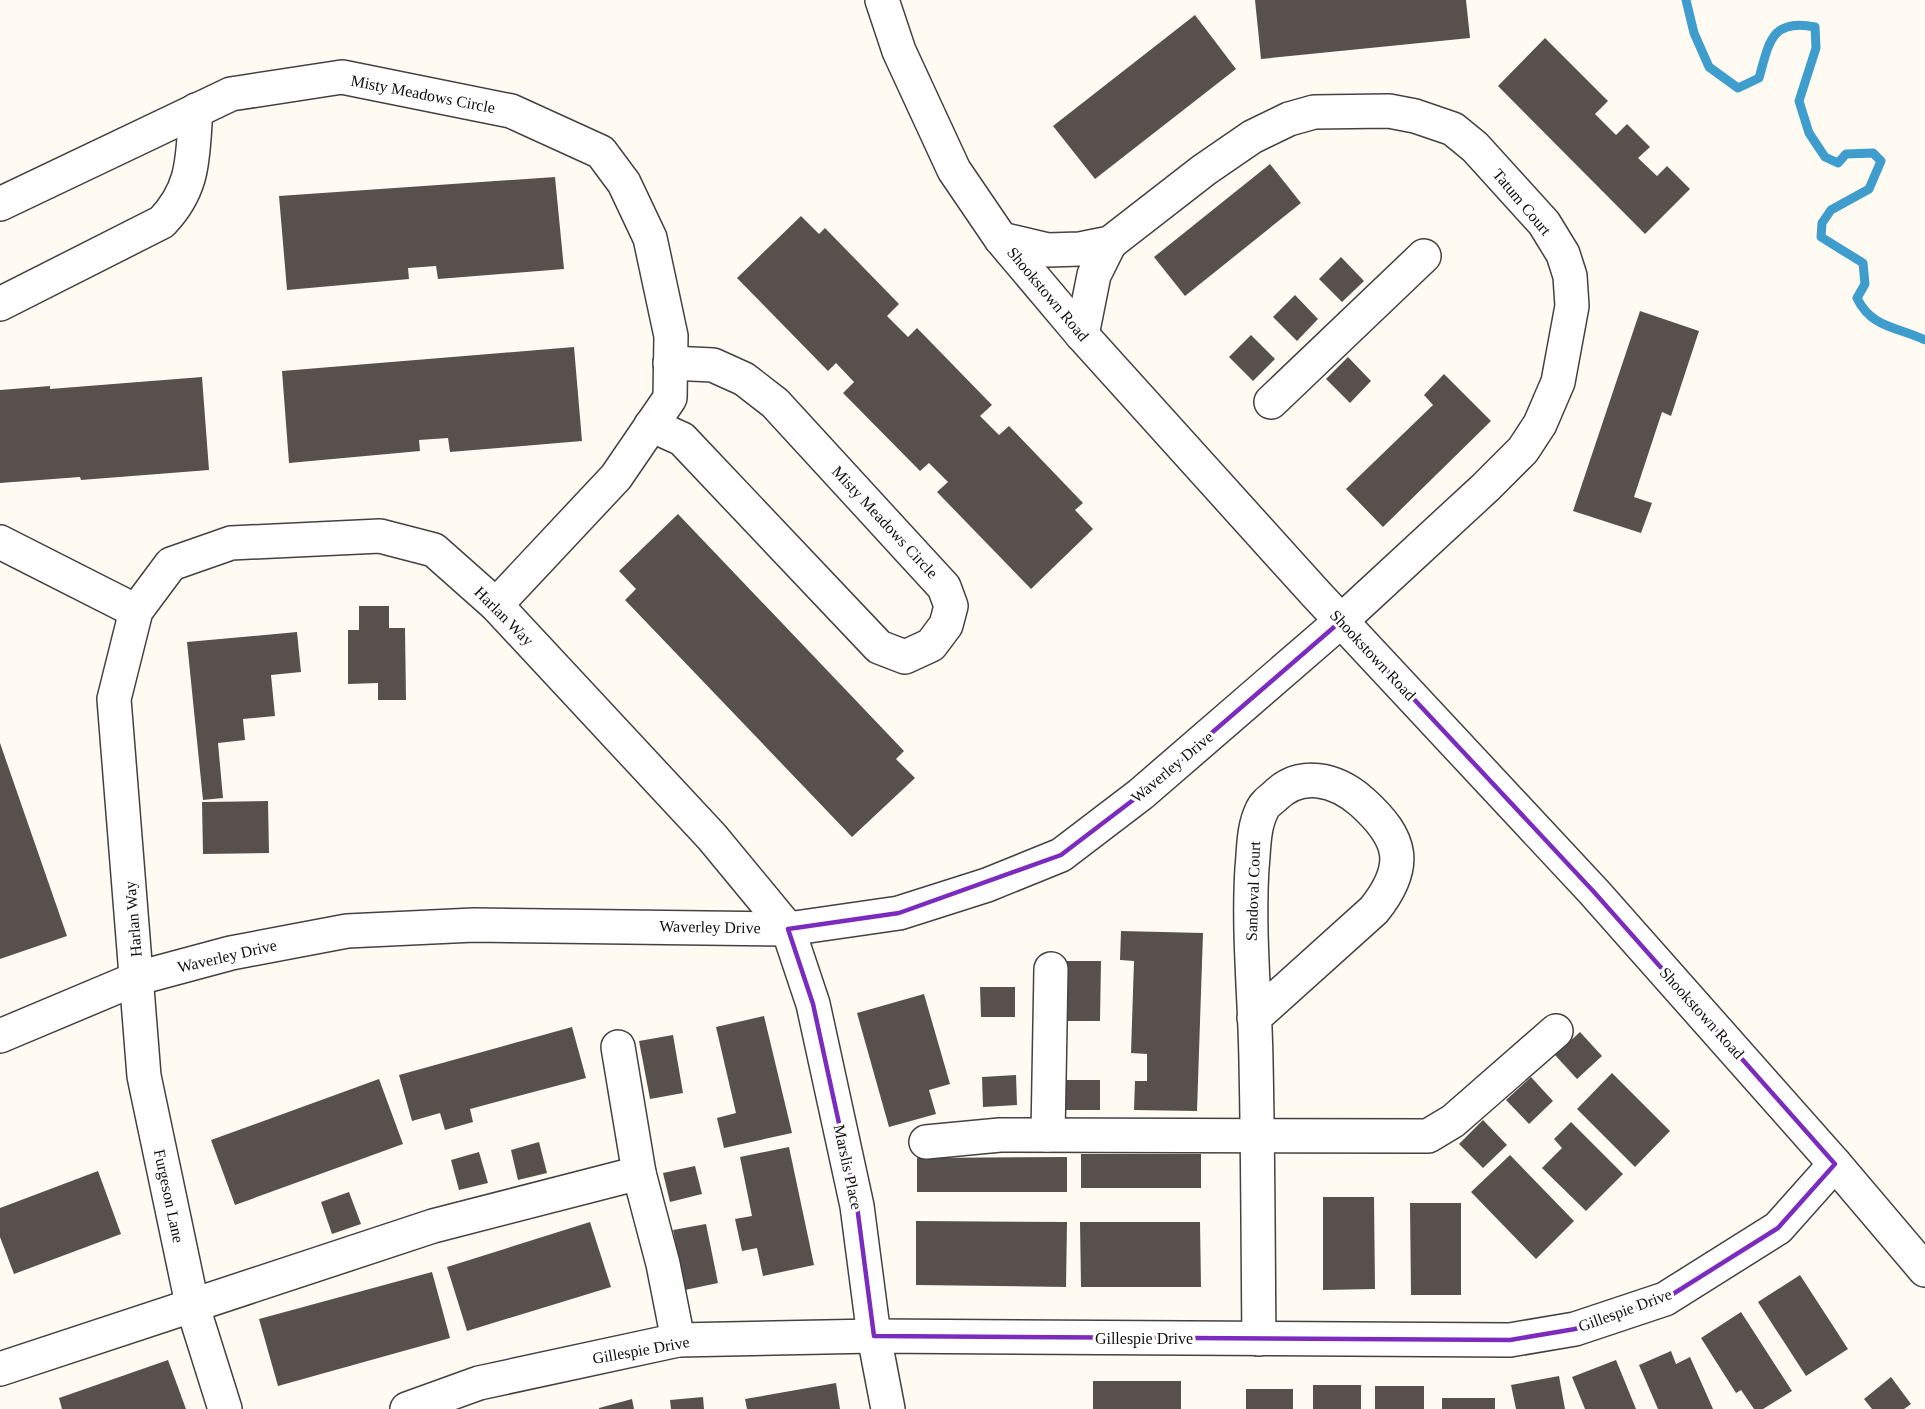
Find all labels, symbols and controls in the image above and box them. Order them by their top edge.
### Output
street label: Misty Meadows Circle [349,72,497,117]
street label: Tatum Court [1489,165,1555,239]
street label: Shookstown Road [1004,244,1092,344]
street label: Misty Meadows Circle [828,463,941,582]
street label: Harlan Way [470,583,537,650]
street label: Shookstown Road [1327,606,1419,704]
street label: Waverley Drive [1128,728,1217,807]
street label: Sandoval Court [1243,840,1263,941]
street label: Harlan Way [121,880,146,958]
street label: Waverley Drive [659,918,761,937]
street label: Waverley Drive [176,936,279,977]
street label: Shookstown Road [1657,964,1747,1062]
street label: Marslis Place [831,1123,865,1211]
street label: Furgeson Lane [150,1148,187,1245]
street label: Gillespie Drive [1576,1285,1674,1336]
street label: Gillespie Drive [1095,1330,1193,1348]
street label: Gillespie Drive [591,1333,691,1368]

